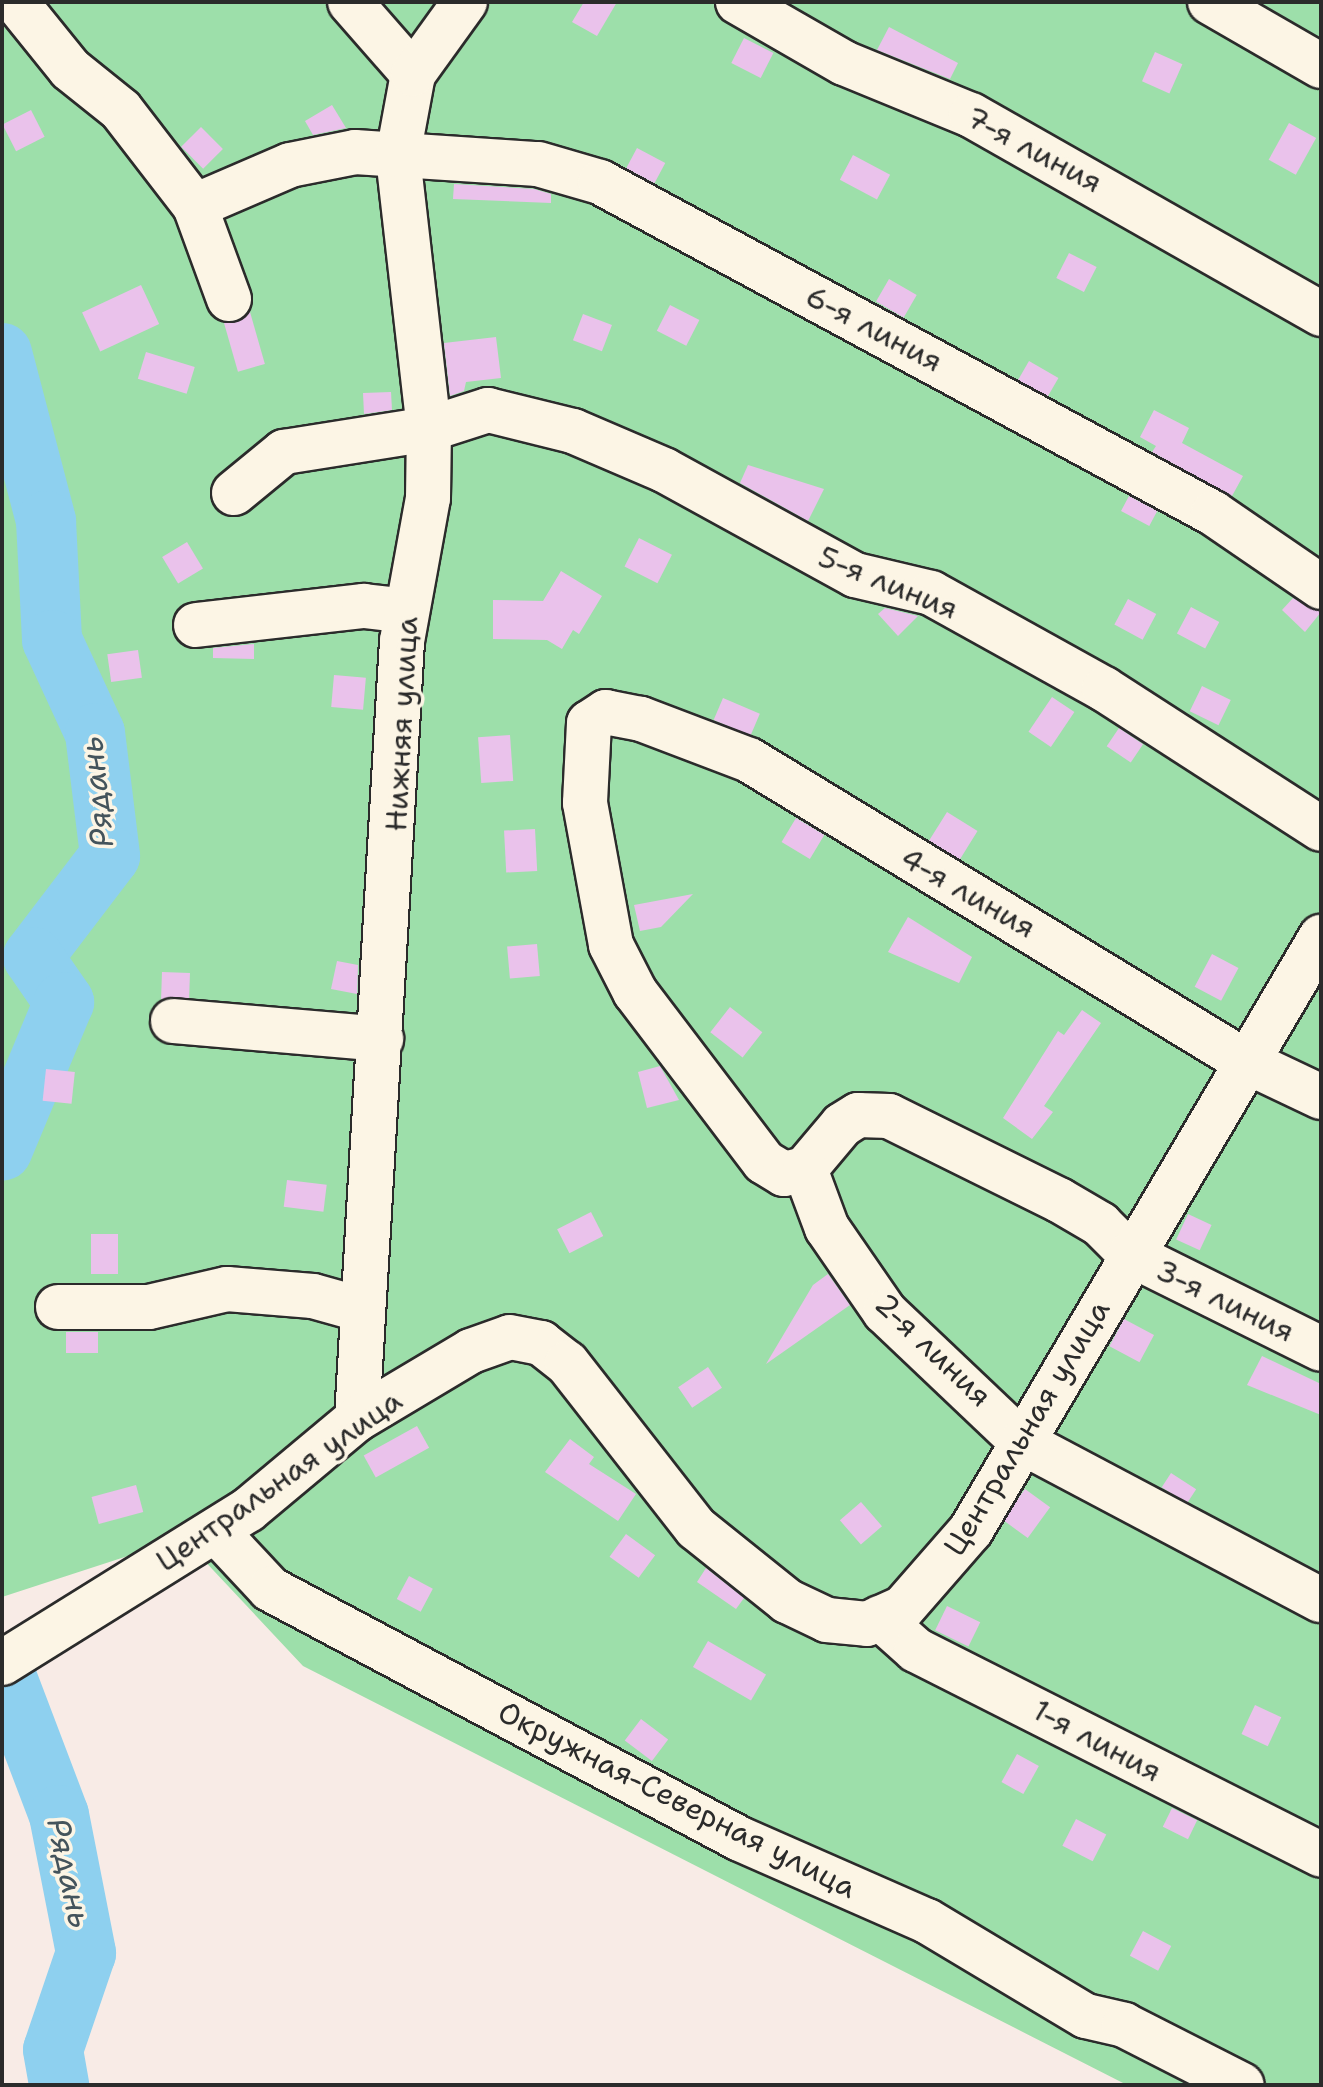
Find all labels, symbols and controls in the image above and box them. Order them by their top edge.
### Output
street label: 7-я линия [960,99,1108,201]
street label: 6-я линия [800,278,948,380]
street label: 5-я линия [813,539,963,627]
street label: Нижняя улица [378,616,426,832]
water label: Рядань [72,735,122,849]
street label: 4-я линия [894,840,1042,946]
street label: 3-я линия [1150,1252,1300,1350]
street label: 2-я линия [867,1286,999,1414]
street label: Центральная улица [936,1294,1118,1562]
street label: Центральная улица [149,1383,409,1579]
street label: 1-я линия [1027,1692,1167,1790]
street label: Окружная-Северная улица [492,1694,862,1906]
water label: Рядань [39,1815,99,1931]

